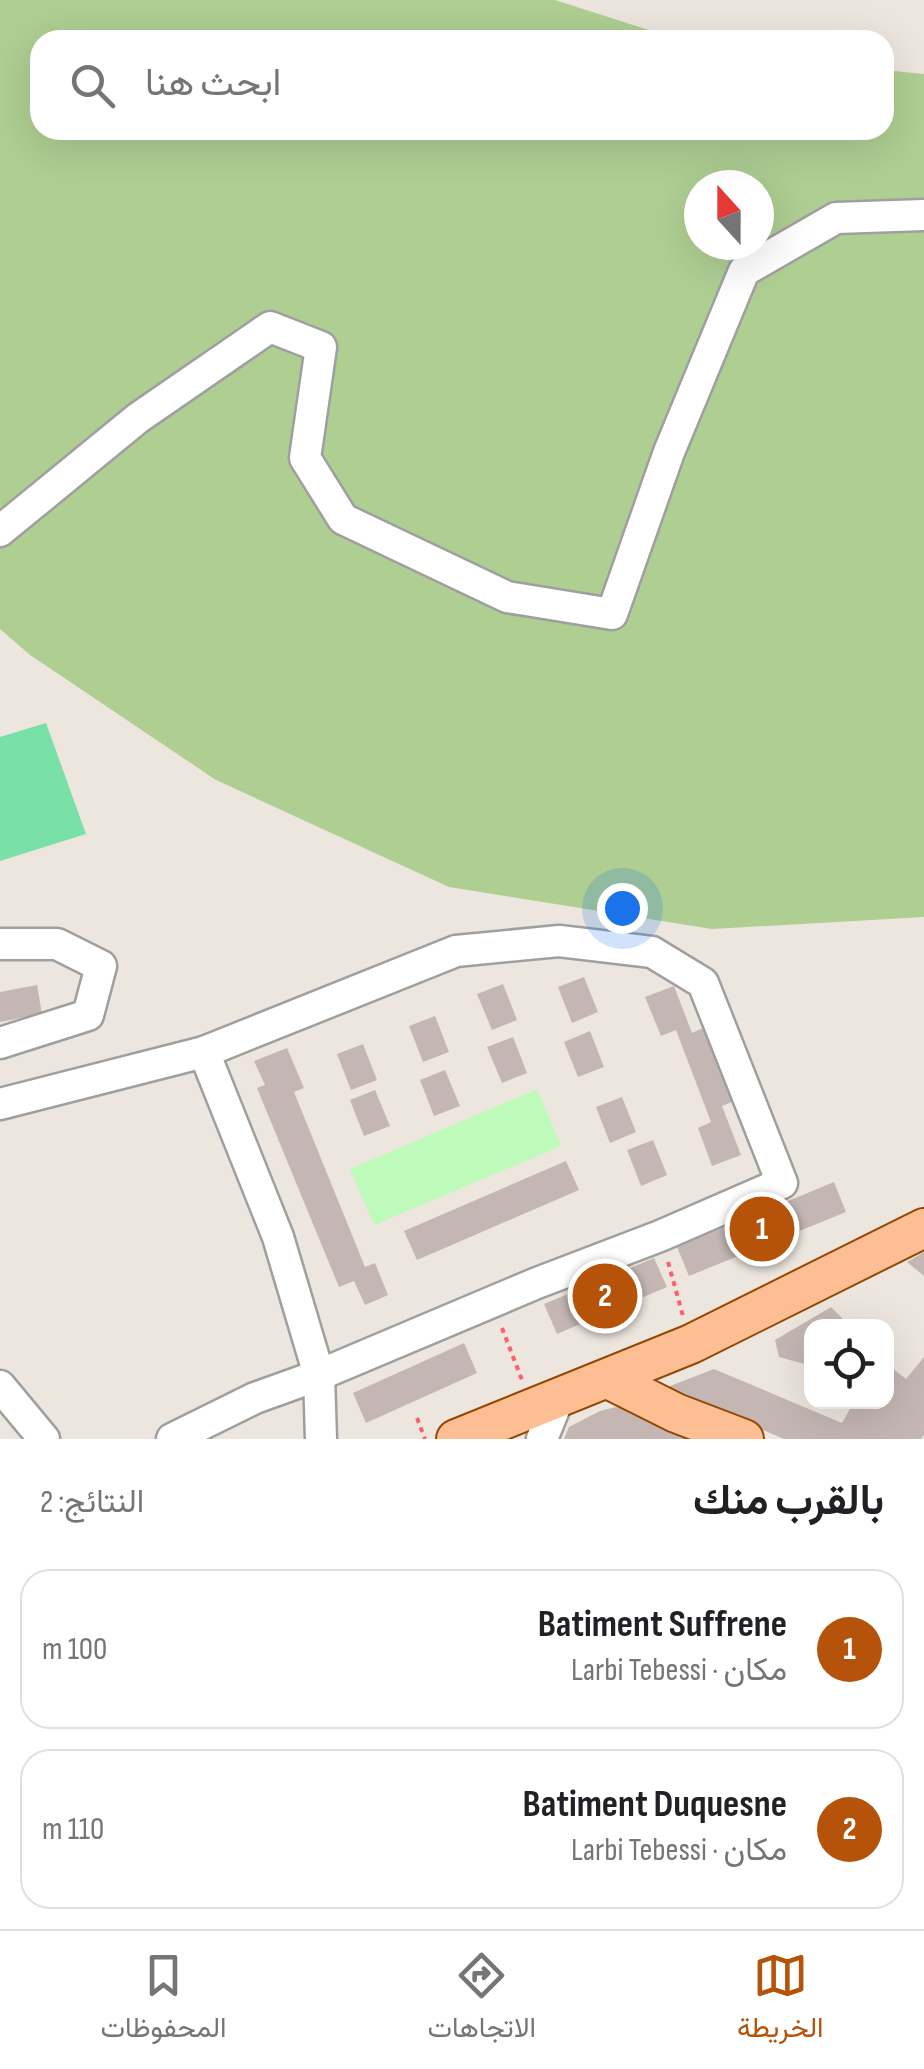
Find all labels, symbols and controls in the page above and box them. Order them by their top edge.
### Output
search box [30,30,894,140]
icon: search [65,58,120,113]
text: ابحث هنا [145,61,281,106]
north arrow [684,170,774,260]
your location [597,883,648,934]
pin: 1 [730,1192,794,1266]
pin: 2 [572,1258,638,1334]
map controls [804,1319,894,1409]
button: locate [804,1319,894,1409]
text: بالقرب منك [693,1476,884,1527]
text: النتائج: 2 [40,1483,144,1522]
text: Batiment Suffrene [538,1602,787,1647]
text: 100 m [42,1630,107,1669]
text: 1 [843,1630,856,1669]
text: مكان · Larbi Tebessi [571,1651,787,1690]
text: Batiment Duquesne [523,1782,787,1827]
text: 110 m [42,1810,104,1849]
text: 2 [842,1810,857,1849]
text: مكان · Larbi Tebessi [571,1831,787,1870]
tab: المحفوظات [100,1948,227,2052]
tab: الاتجاهات [427,1948,536,2052]
tab: الخريطة [737,1948,824,2052]

